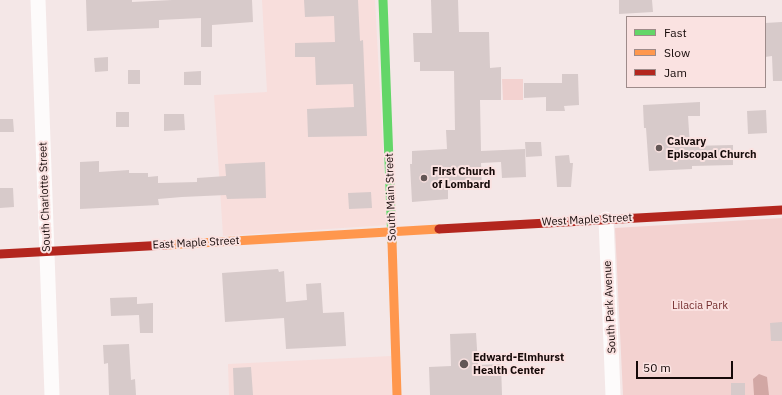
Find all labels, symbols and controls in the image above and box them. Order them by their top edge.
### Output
legend [626,16,766,88]
text: Fast [664,25,687,40]
text: Slow [664,45,690,60]
text: Jam [664,65,687,80]
place label: Calvary Episcopal Church [667,135,757,161]
street label: South Charlotte Street [36,142,54,252]
marker: Calvary Episcopal Church [654,143,664,153]
street label: South Main Street [383,153,399,241]
place label: First Church of Lombard [432,165,495,191]
marker: First Church of Lombard [419,173,429,183]
street label: West Maple Street [542,211,632,229]
street label: East Maple Street [152,234,240,252]
street label: South Park Avenue [601,260,619,354]
park label: Lilacia Park [672,299,728,313]
place label: Edward-Elmhurst Health Center [473,351,564,377]
scale bar [638,353,735,379]
marker: Edward-Elmhurst Health Center [458,358,470,370]
text: 50 m [643,360,671,375]

